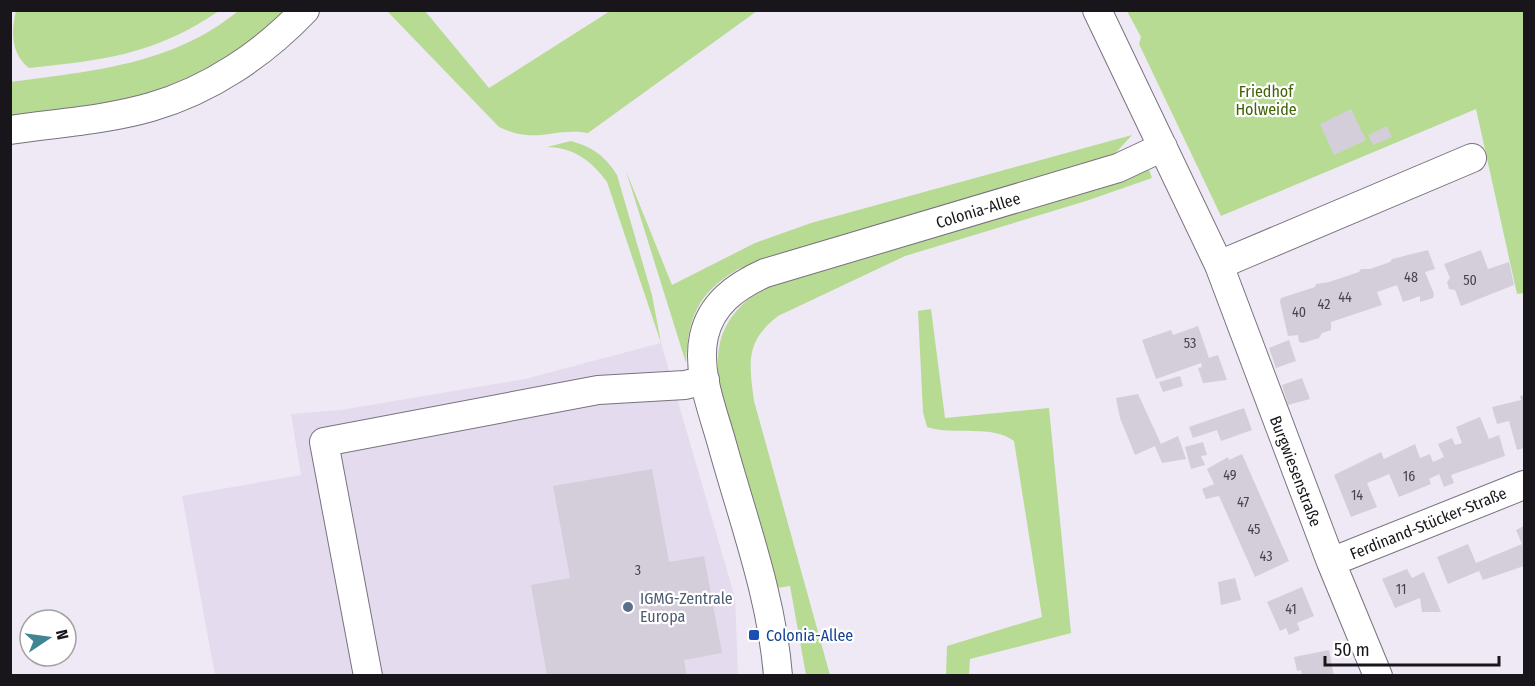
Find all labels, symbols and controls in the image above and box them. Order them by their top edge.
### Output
park label: Friedhof Holweide [1235,82,1297,119]
street label: Colonia-Allee [934,189,1023,232]
house number: 48 [1404,269,1418,286]
house number: 50 [1463,272,1477,289]
house number: 44 [1338,289,1352,306]
house number: 42 [1318,296,1330,313]
house number: 40 [1292,304,1306,321]
house number: 53 [1184,335,1196,352]
street label: Burgwiesenstraße [1266,413,1325,529]
house number: 49 [1223,467,1237,484]
house number: 16 [1403,468,1415,485]
street label: Ferdinand-Stücker-Straße [1347,483,1509,564]
house number: 14 [1351,487,1363,504]
house number: 47 [1237,494,1249,511]
house number: 45 [1247,521,1261,538]
house number: 43 [1260,548,1272,565]
house number: 3 [635,562,641,579]
house number: 11 [1396,581,1406,598]
place label: IGMG-Zentrale Europa [640,589,733,626]
marker: IGMG-Zentrale Europa [621,600,635,614]
house number: 41 [1285,601,1297,618]
north arrow [18,608,78,668]
place label: Colonia-Allee [766,626,853,645]
text: N [52,628,72,642]
marker: Colonia-Allee [747,628,761,642]
scale bar [1325,629,1499,667]
text: 50 m [1334,639,1370,661]

